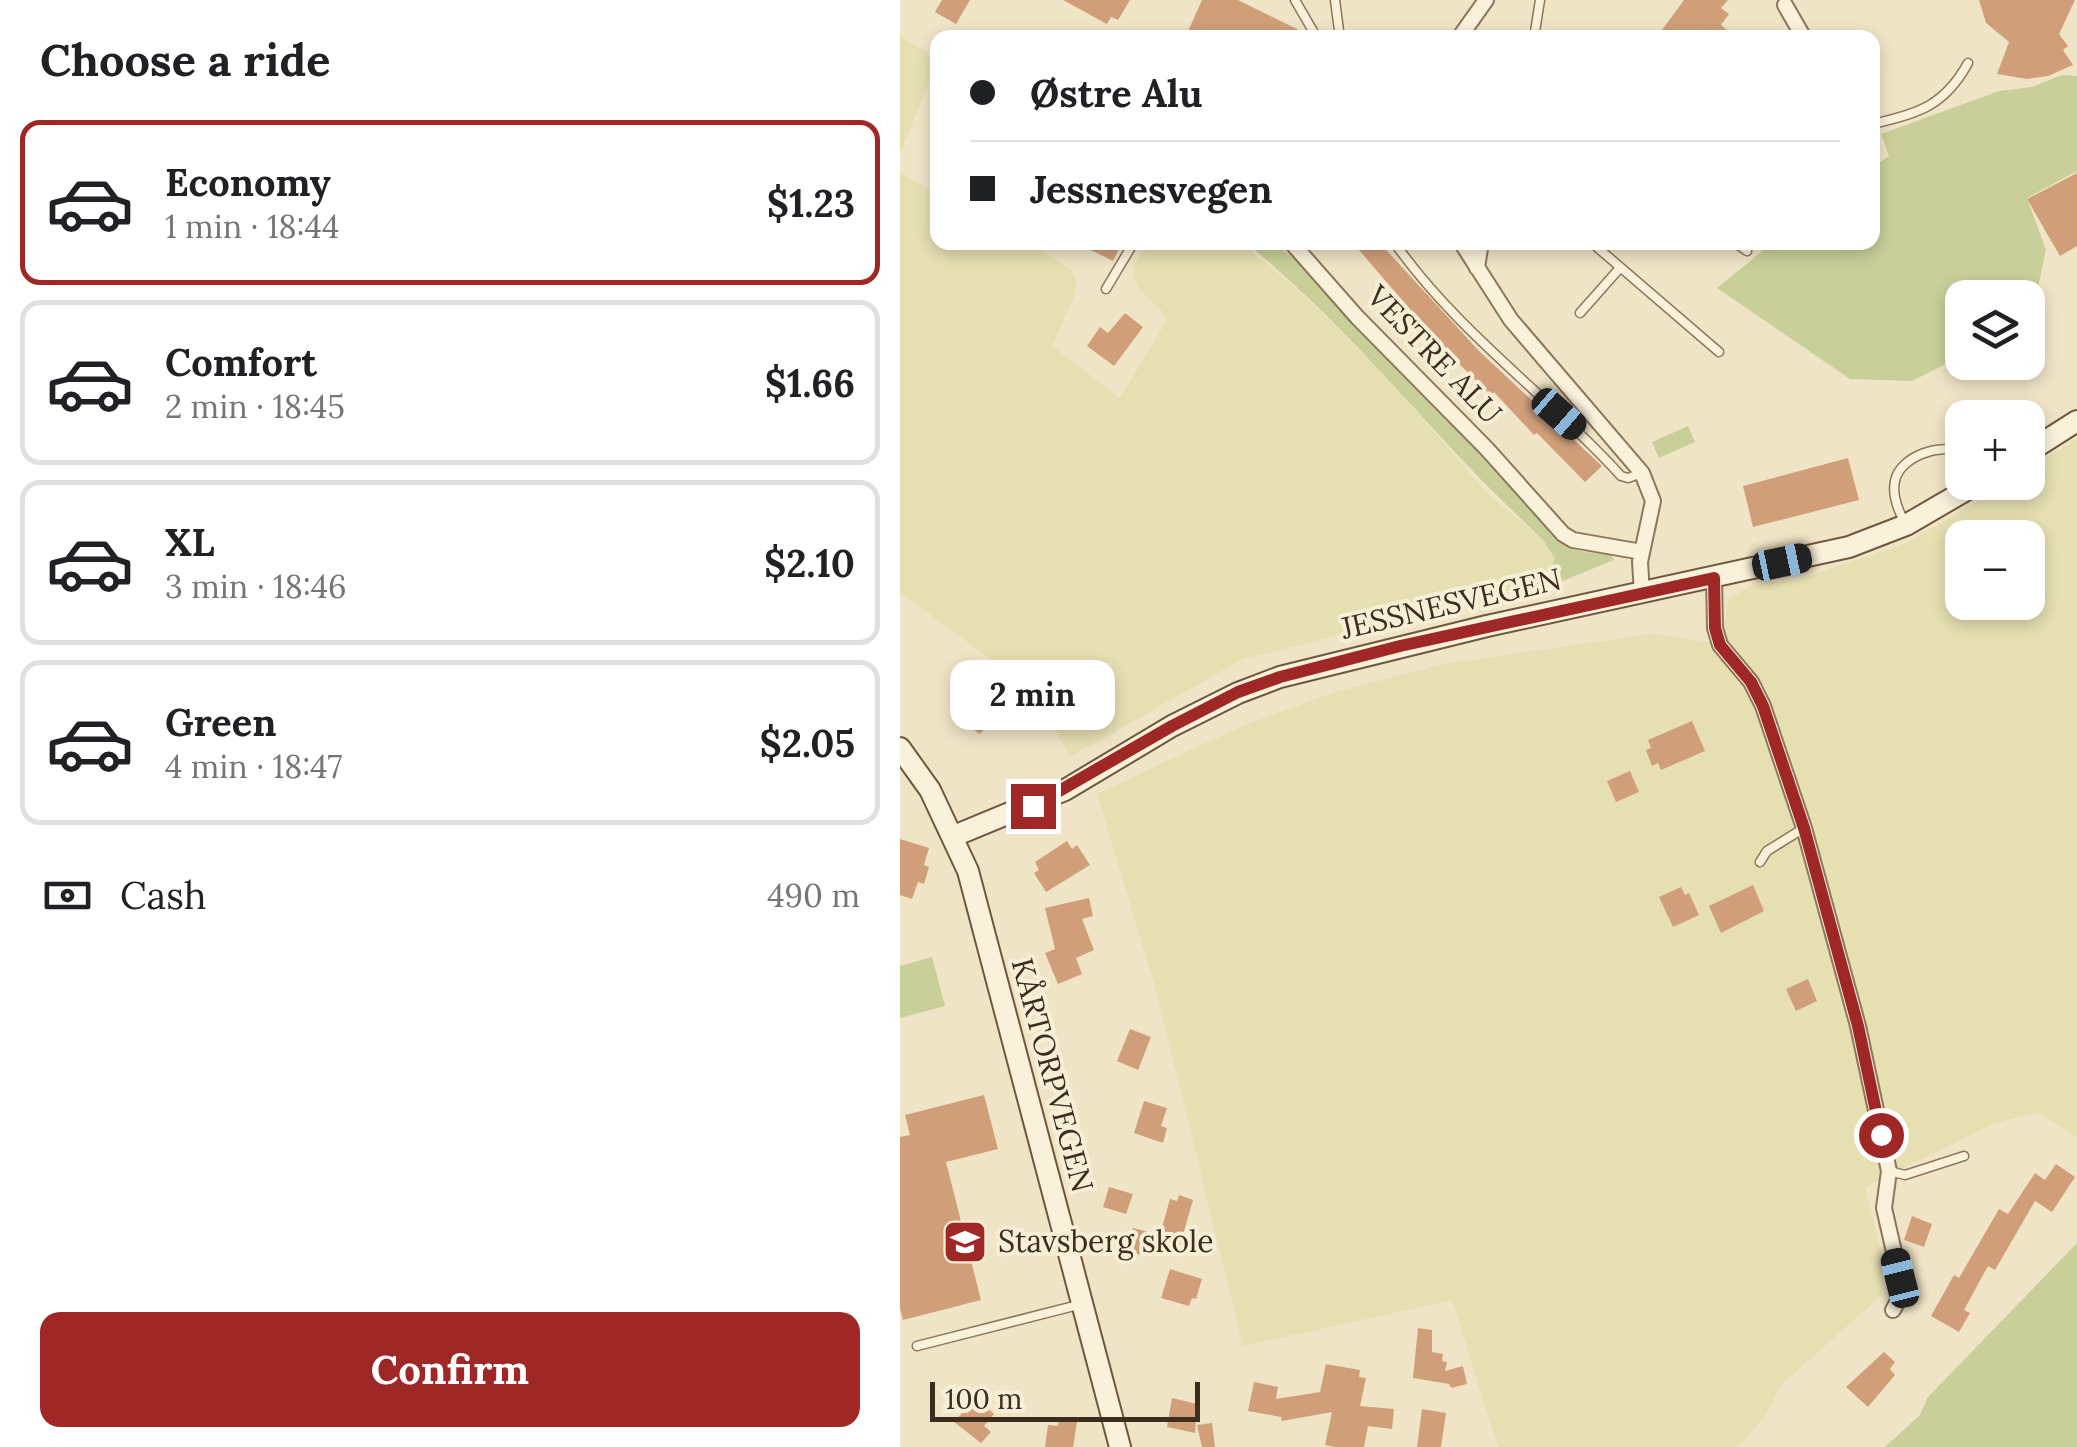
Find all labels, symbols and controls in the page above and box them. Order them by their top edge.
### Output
text: Choose a ride [40,31,330,88]
text: Østre Alu [1030,69,1202,117]
icon: car [45,158,135,248]
text: Economy [165,158,331,206]
text: Jessnesvegen [1030,165,1273,213]
text: $1.23 [767,179,855,227]
text: 1 min · 18:44 [165,206,339,247]
street label: VESTRE ALU [1358,276,1510,432]
map controls [1945,280,2045,620]
button: layers [1945,280,2045,380]
icon: car [45,338,135,428]
text: Comfort [165,338,317,386]
text: $1.66 [765,359,855,407]
car [1527,383,1591,445]
text: 2 min · 18:45 [165,386,345,427]
button: + [1945,400,2045,500]
icon: car [45,518,135,608]
text: XL [165,518,215,566]
button: − [1945,520,2045,620]
text: $2.10 [764,539,855,587]
car [1750,541,1814,583]
street label: JESSNESVEGEN [1336,559,1565,647]
text: 3 min · 18:46 [165,566,347,607]
callout: 2 min [951,661,1116,731]
text: 2 min [990,674,1075,715]
icon: car [45,698,135,788]
text: Green [165,698,277,746]
text: $2.05 [759,719,855,767]
text: 4 min · 18:47 [165,746,342,787]
route end [1011,784,1056,829]
icon: cash [40,868,95,923]
text: Cash [120,871,207,919]
text: 490 m [767,875,860,916]
street label: KÅRTORPVEGEN [1003,954,1102,1196]
route start [1859,1113,1904,1158]
school or university icon: Stavsberg skole [942,1219,988,1265]
place label: Stavsberg skole [998,1222,1213,1261]
car [1878,1245,1922,1311]
button: Confirm [40,1312,860,1427]
scale bar [930,1377,1200,1422]
text: 100 m [945,1381,1022,1417]

